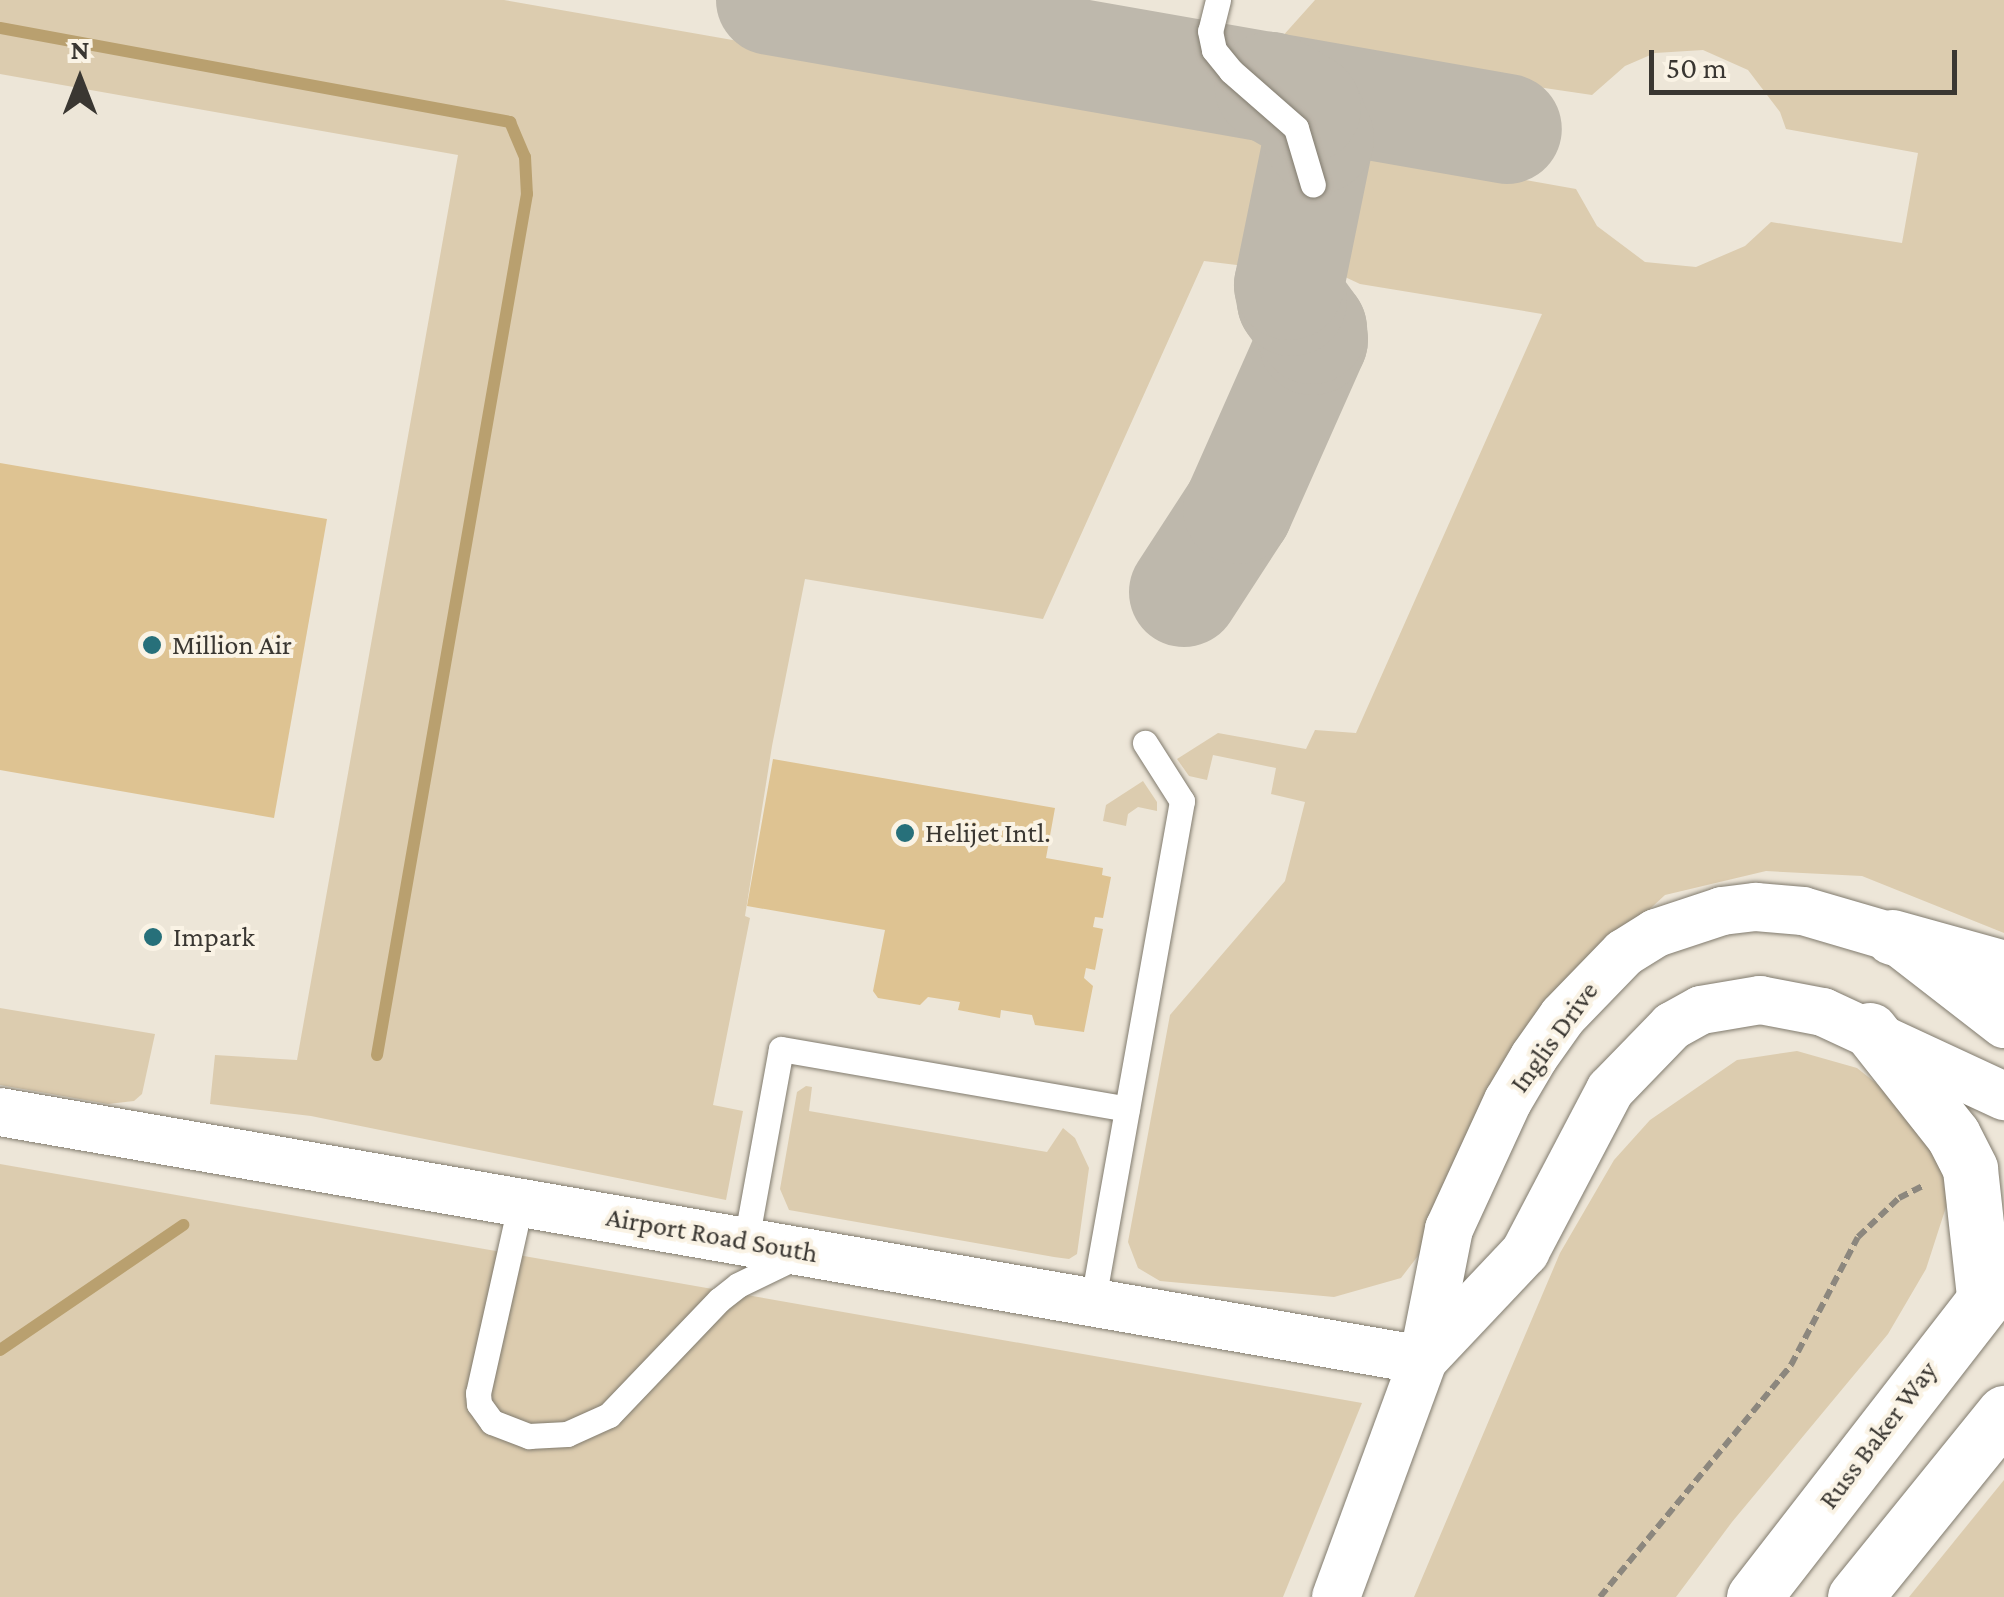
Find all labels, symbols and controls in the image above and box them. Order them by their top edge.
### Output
north arrow [30,30,130,130]
scale bar [1654,30,1962,92]
text: N [70,34,90,65]
text: 50 m [1666,51,1727,84]
place label: Million Air [172,628,292,662]
marker: Million Air [141,634,163,656]
place label: Helijet Intl. [925,816,1051,850]
marker: Helijet Intl. [894,822,916,844]
place label: Impark [173,920,255,954]
marker: Impark [142,926,164,948]
street label: Inglis Drive [1503,975,1605,1099]
street label: Airport Road South [604,1200,820,1270]
street label: Russ Baker Way [1812,1354,1944,1516]

